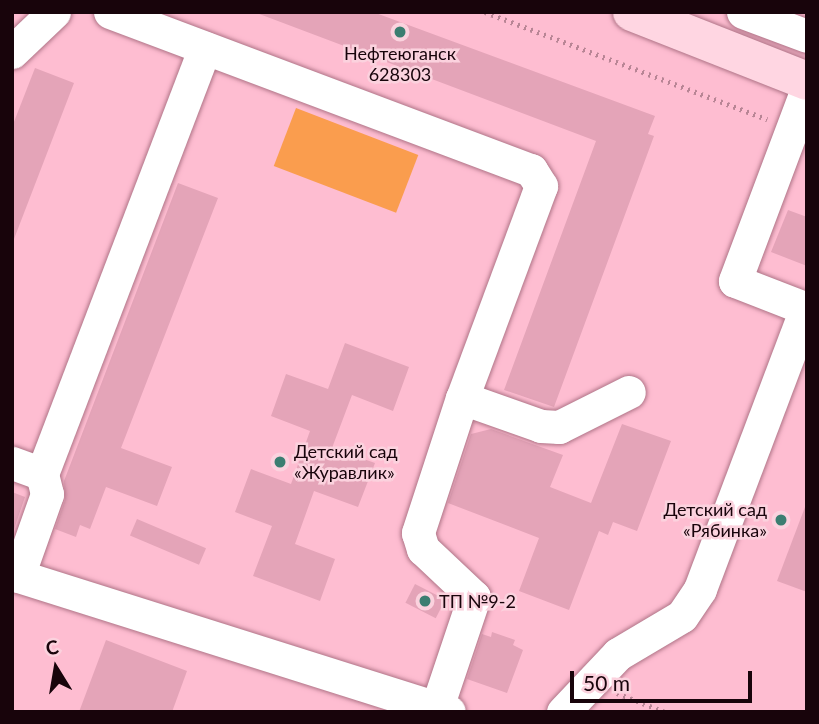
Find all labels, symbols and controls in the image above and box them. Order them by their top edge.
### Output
marker: Нефтеюганск 628303 [392,24,408,40]
place label: Нефтеюганск 628303 [344,43,456,86]
place label: Детский сад «Журавлик» [294,441,398,484]
marker: Детский сад «Журавлик» [272,454,288,470]
place label: Детский сад «Рябинка» [663,499,767,542]
marker: Детский сад «Рябинка» [773,512,789,528]
place label: ТП №9-2 [439,590,516,612]
marker: ТП №9-2 [417,593,433,609]
north arrow [21,633,91,703]
text: С [44,634,60,659]
scale bar [574,658,756,702]
text: 50 m [583,670,630,695]

